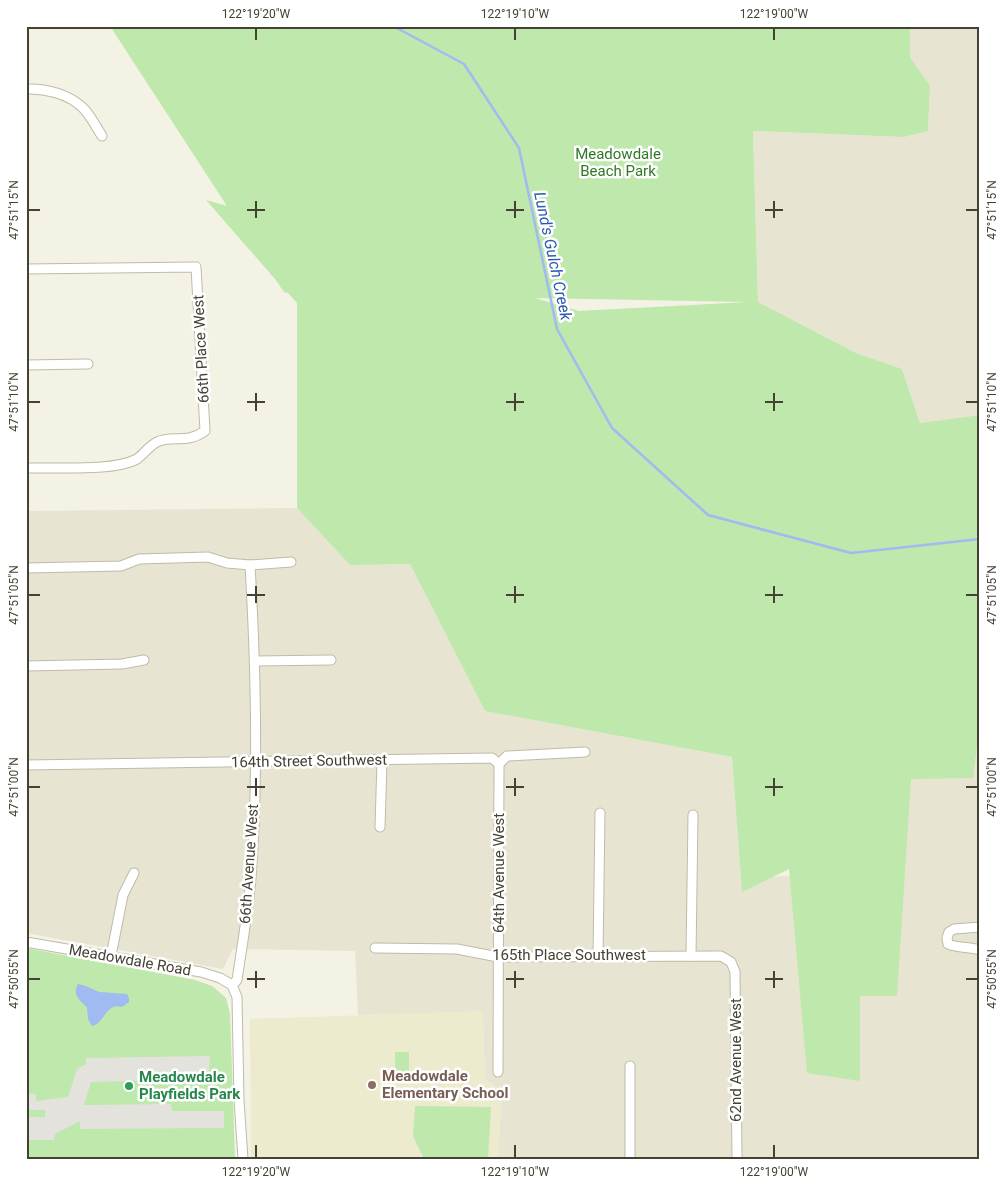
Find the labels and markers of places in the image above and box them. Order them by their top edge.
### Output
place label: Meadowdale Elementary School [382,1067,508,1102]
place label: Meadowdale Playfields Park [139,1068,241,1103]
marker: Meadowdale Elementary School [366,1079,378,1091]
marker: Meadowdale Playfields Park [123,1080,135,1092]

